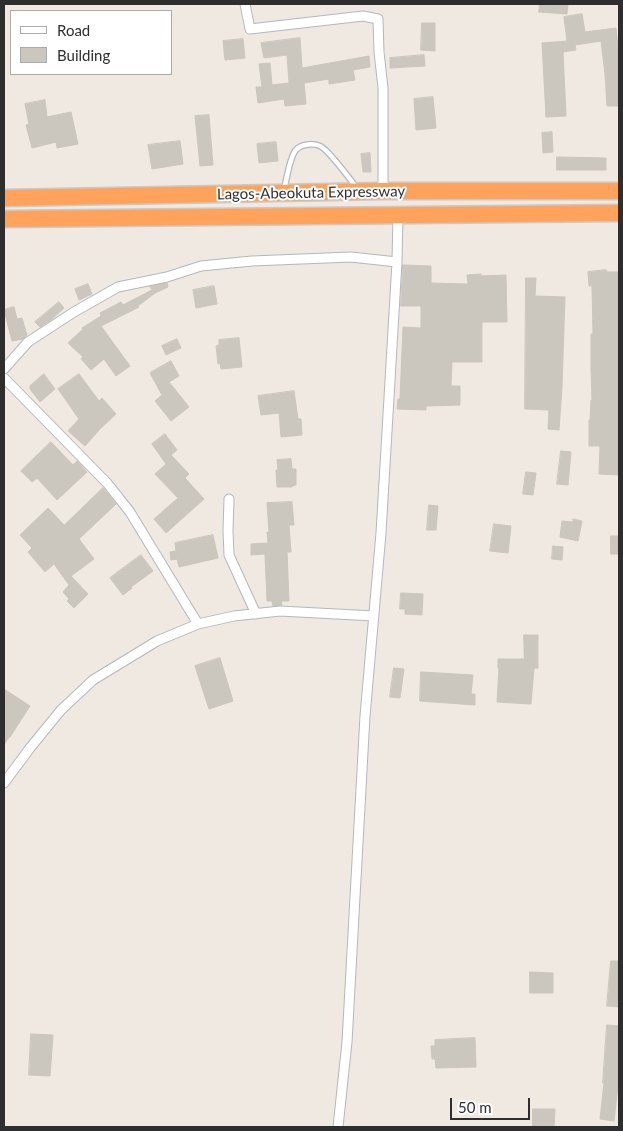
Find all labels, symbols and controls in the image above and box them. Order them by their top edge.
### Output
legend [10,10,172,75]
text: Road [57,21,90,39]
text: Building [57,46,110,64]
street label: Lagos-Abeokuta Expressway [217,182,405,204]
scale bar [453,1088,533,1120]
text: 50 m [458,1098,492,1116]

